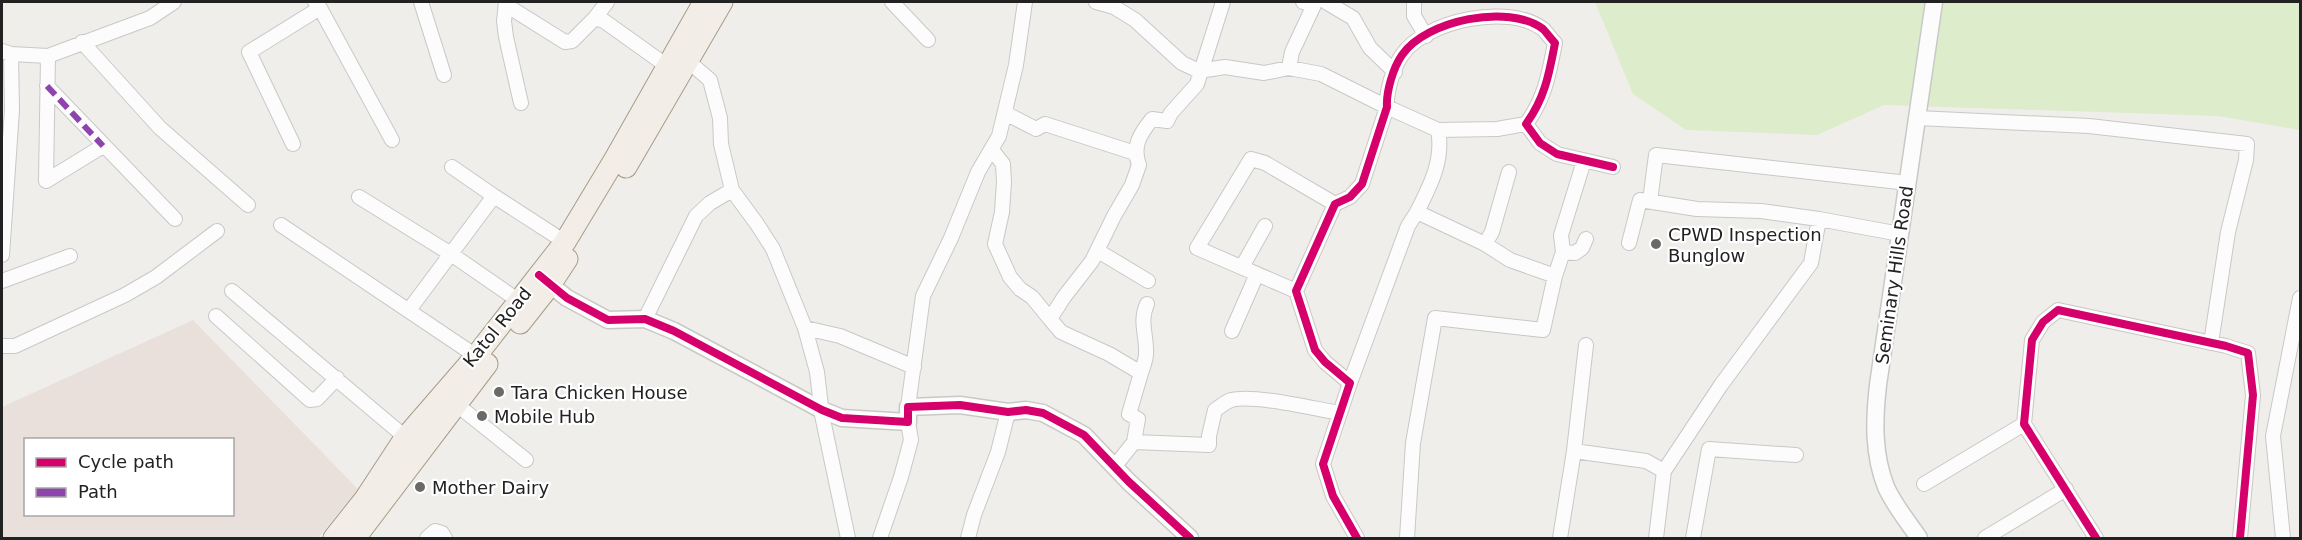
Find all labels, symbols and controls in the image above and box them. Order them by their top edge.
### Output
street label: Seminary Hills Road [1871,184,1917,366]
place label: CPWD Inspection Bunglow [1668,224,1822,266]
marker: CPWD Inspection Bunglow [1649,237,1663,251]
street label: Katol Road [458,283,536,371]
place label: Tara Chicken House [510,382,687,403]
marker: Tara Chicken House [492,385,506,399]
place label: Mobile Hub [494,406,595,427]
marker: Mobile Hub [475,409,489,423]
legend [24,438,234,516]
text: Cycle path [78,451,174,472]
place label: Mother Dairy [432,477,549,498]
marker: Mother Dairy [413,480,427,494]
text: Path [78,481,118,502]

